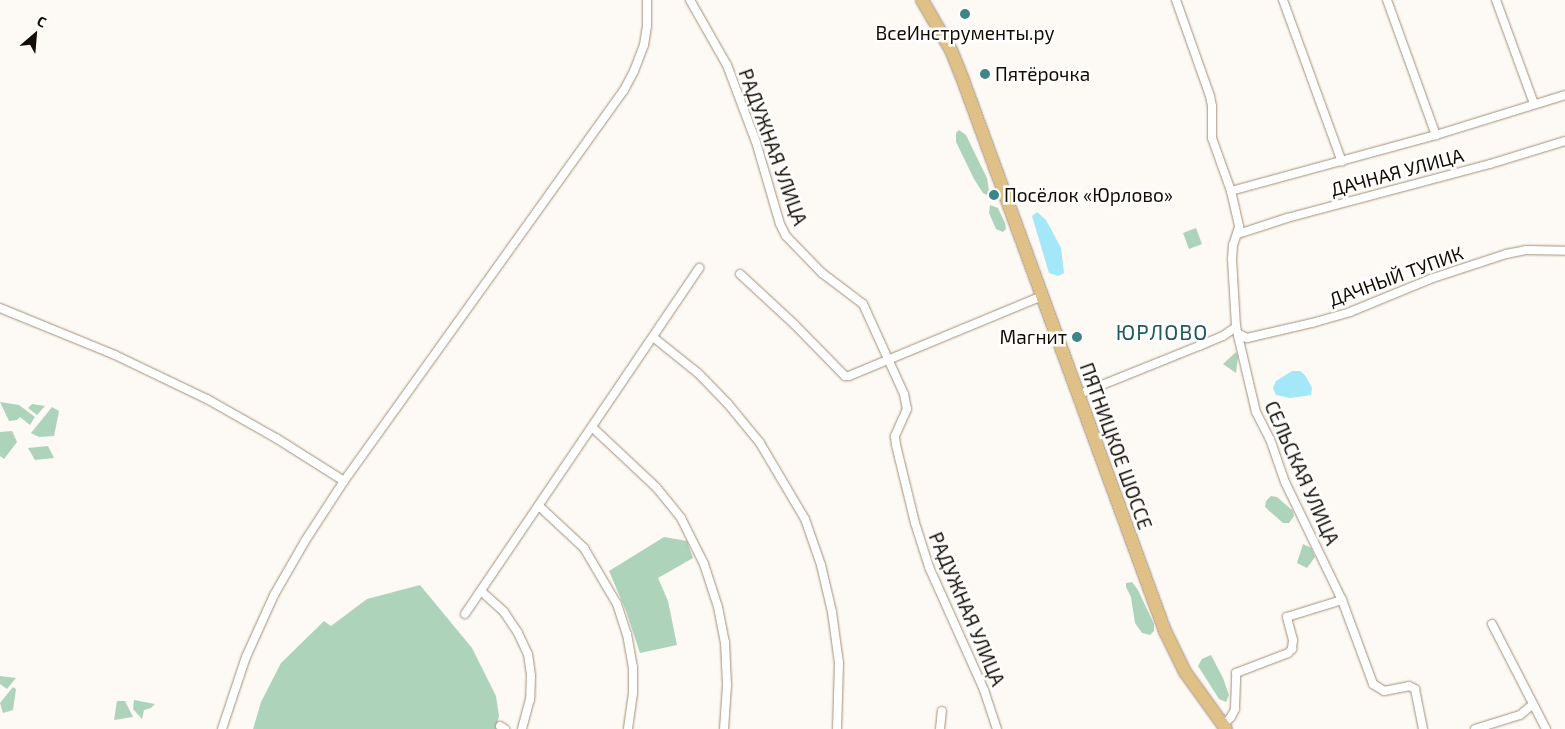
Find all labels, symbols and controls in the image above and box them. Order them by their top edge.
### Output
marker: ВсеИнструменты.ру [959,8,971,20]
north arrow [10,10,60,60]
text: С [35,12,50,31]
place label: ВсеИнструменты.ру [875,22,1055,44]
place label: Пятёрочка [995,63,1090,85]
street label: РАДУЖНАЯ УЛИЦА [734,66,812,228]
marker: Пятёрочка [979,68,991,80]
street label: ДАЧНАЯ УЛИЦА [1328,143,1466,201]
place label: Посёлок «Юрлово» [1004,184,1173,206]
marker: Посёлок «Юрлово» [988,189,1000,201]
street label: ДАЧНЫЙ ТУПИК [1326,241,1466,311]
district label: ЮРЛОВО [1115,319,1209,345]
place label: Магнит [1000,326,1067,348]
marker: Магнит [1071,331,1083,343]
street label: ПЯТНИЦКОЕ ШОССЕ [1075,360,1157,532]
street label: СЕЛЬСКАЯ УЛИЦА [1260,397,1344,549]
street label: РАДУЖНАЯ УЛИЦА [924,529,1010,689]

